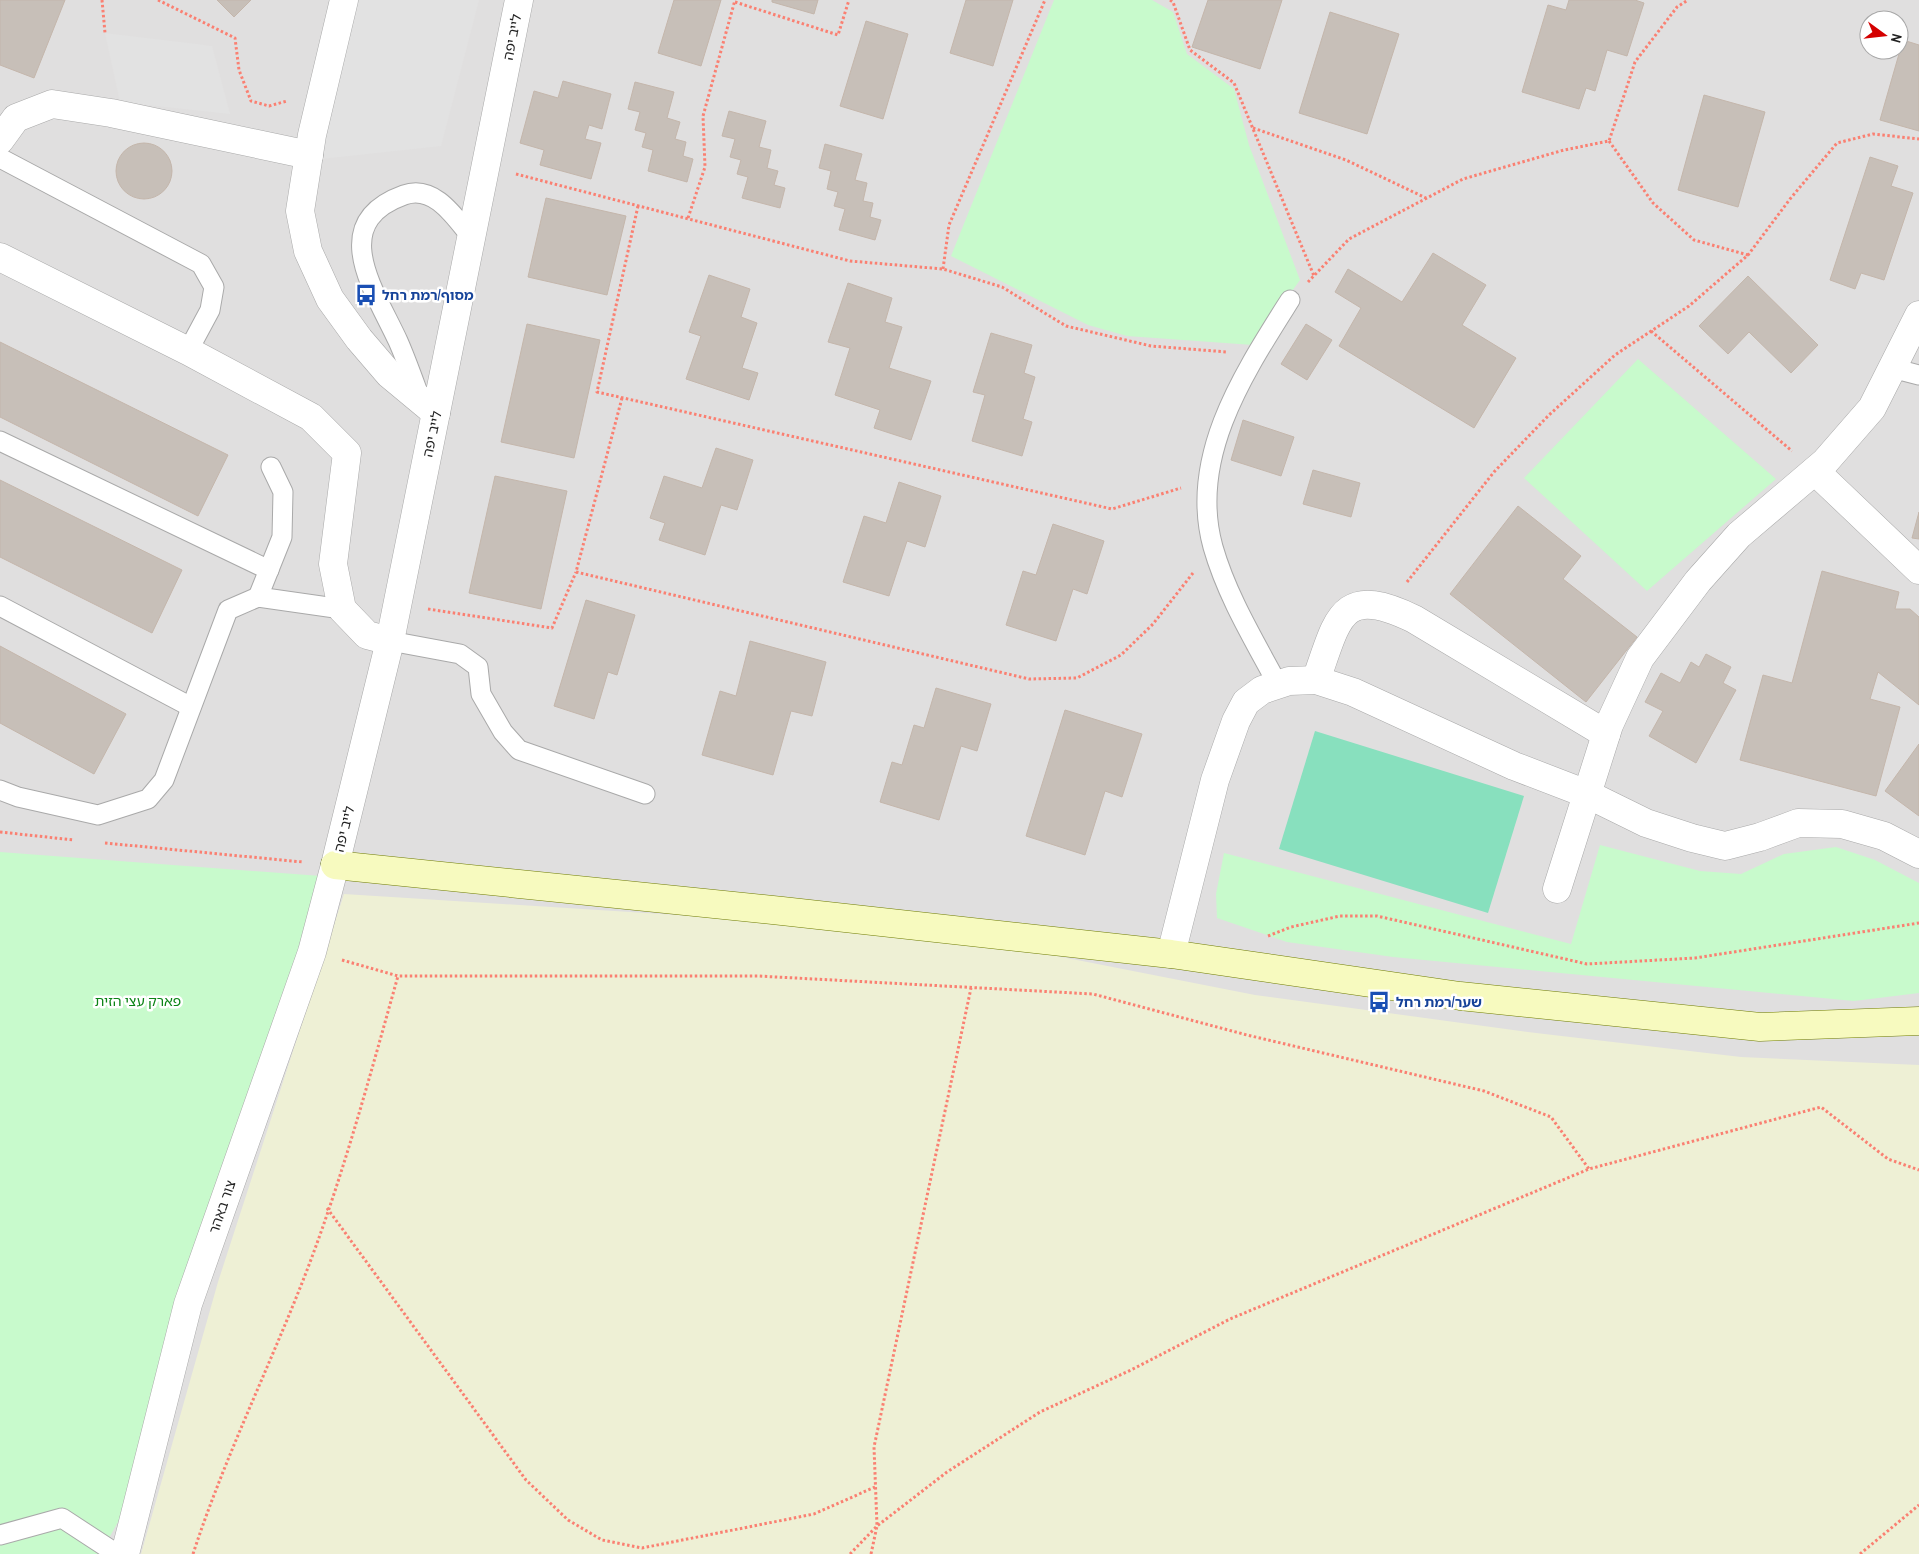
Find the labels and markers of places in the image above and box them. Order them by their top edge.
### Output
bus stop icon: מסוף/רמת רחל [353,282,379,308]
place label: מסוף/רמת רחל [382,286,474,304]
bus stop icon: שער/רמת רחל [1366,989,1392,1015]
place label: שער/רמת רחל [1396,993,1482,1011]

